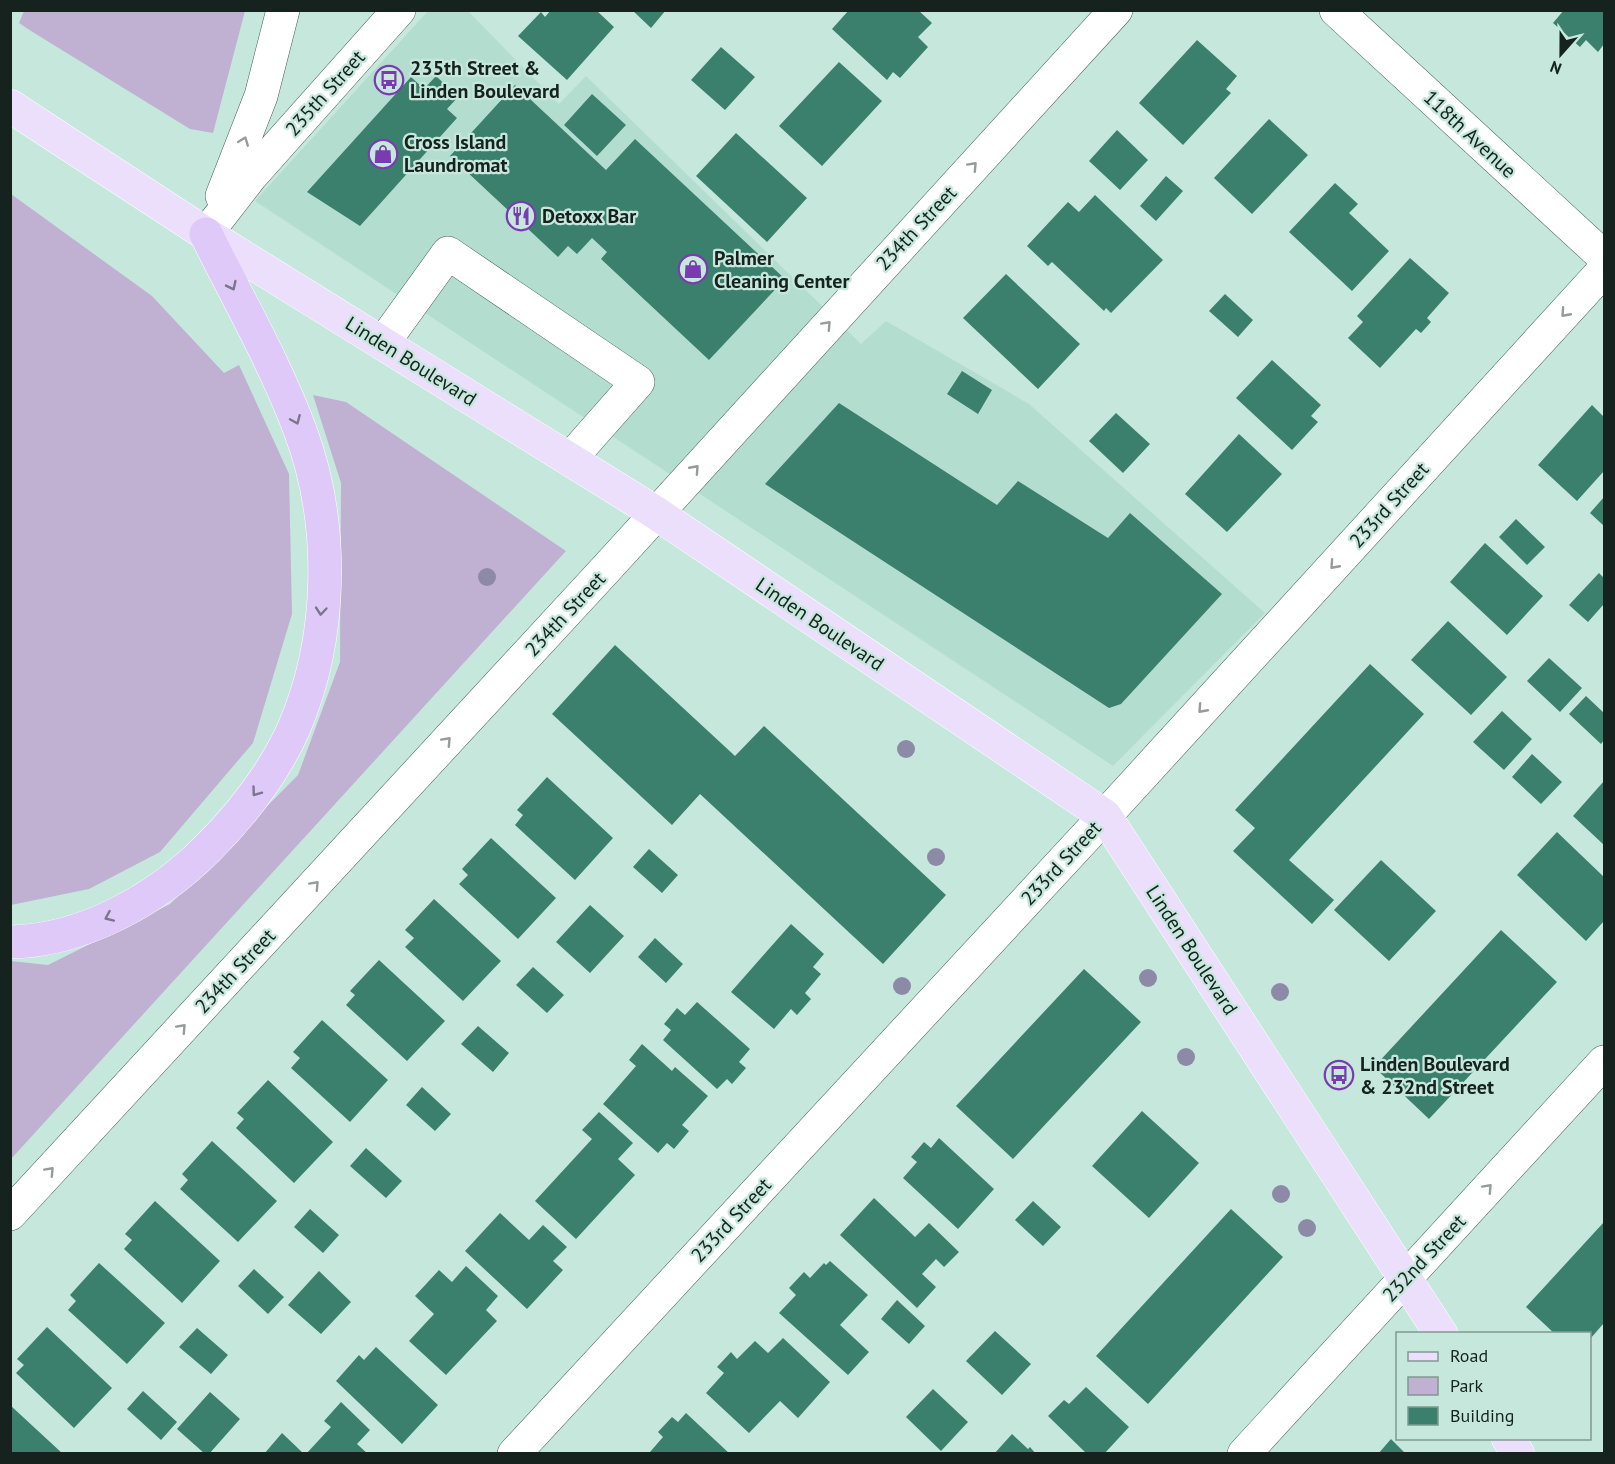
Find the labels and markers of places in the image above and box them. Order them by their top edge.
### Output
place label: 235th Street & Linden Boulevard [410,55,560,104]
bus stop icon: 235th Street & Linden Boulevard [373,64,405,96]
place label: Cross Island Laundromat [404,129,507,178]
shop icon: Cross Island Laundromat [367,138,399,170]
restaurant icon: Detoxx Bar [505,200,537,232]
place label: Detoxx Bar [542,203,636,229]
place label: Palmer Cleaning Center [714,245,849,294]
shop icon: Palmer Cleaning Center [677,253,709,285]
place label: Linden Boulevard & 232nd Street [1360,1051,1510,1100]
bus stop icon: Linden Boulevard & 232nd Street [1323,1059,1355,1091]

